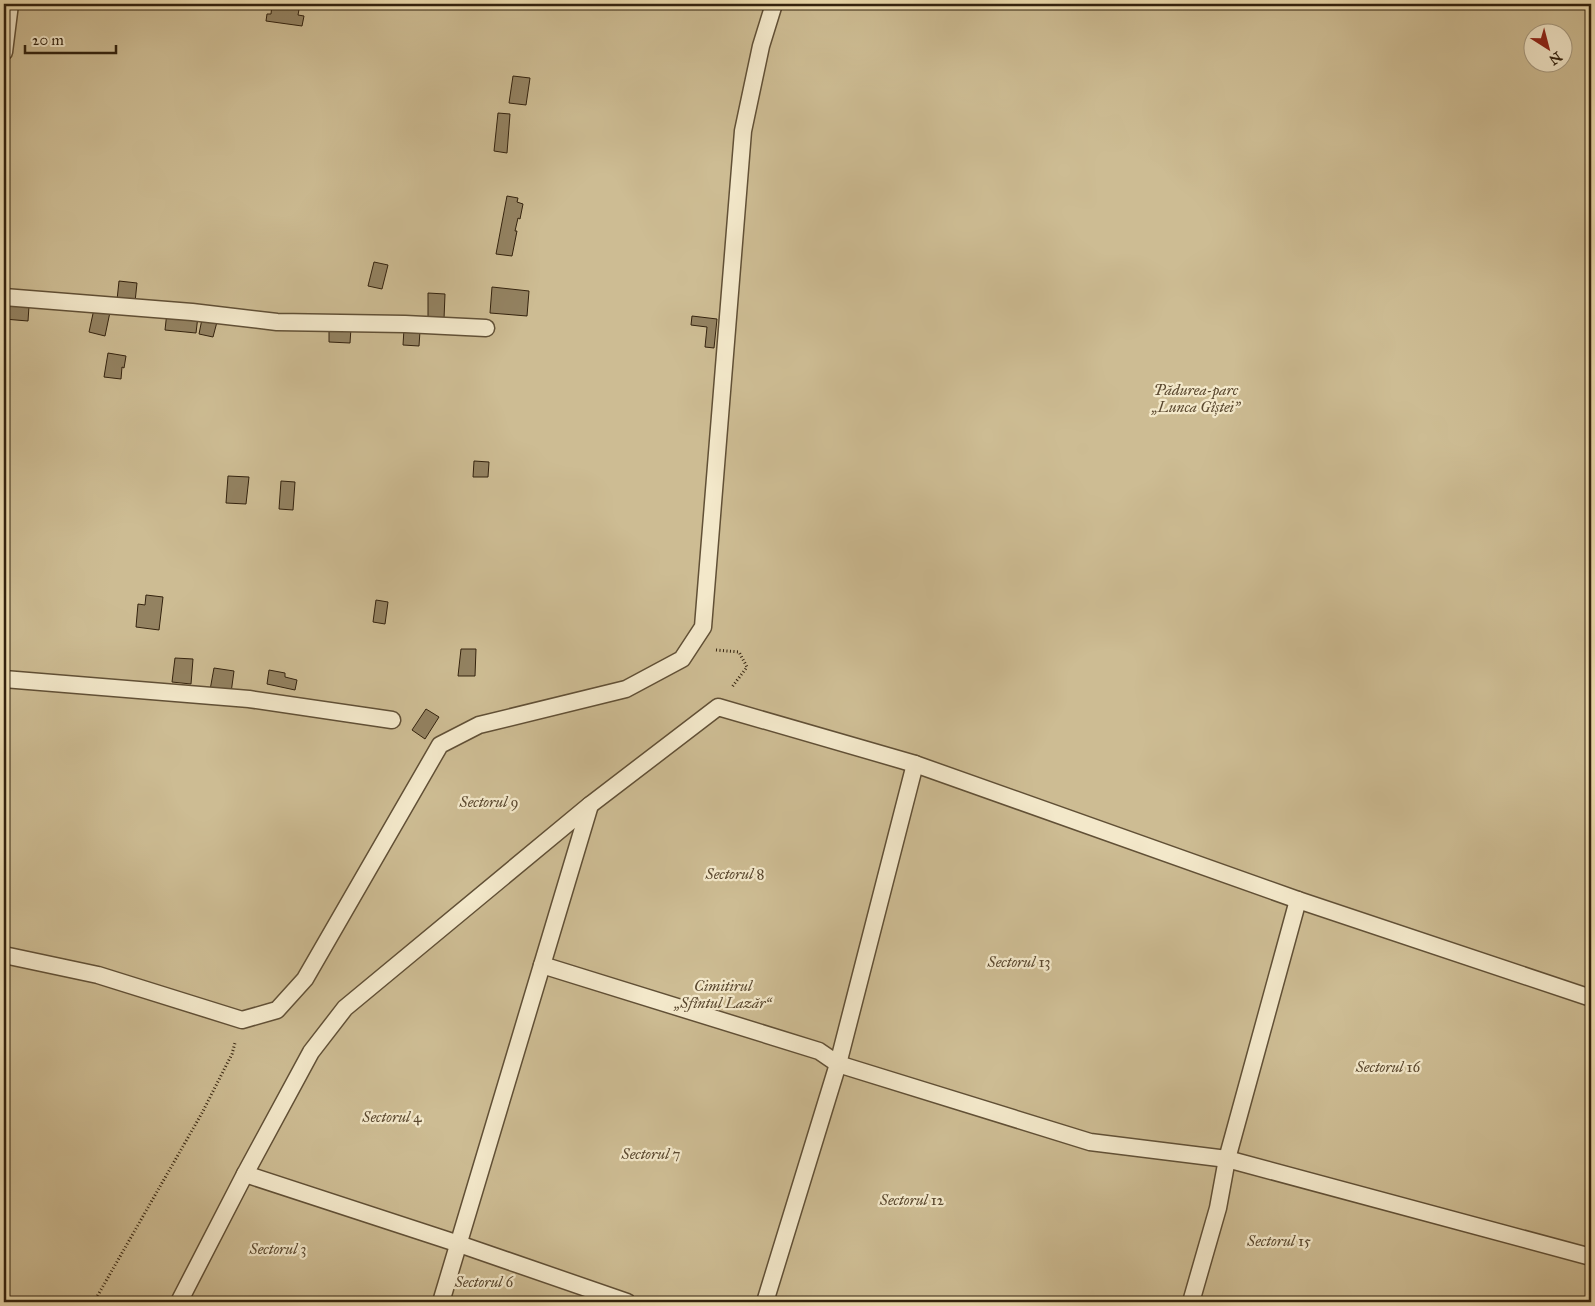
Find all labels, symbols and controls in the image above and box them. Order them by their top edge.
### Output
scale bar [25,22,116,54]
north arrow [1522,22,1572,72]
text: 20 m [32,31,64,49]
text: N [1545,48,1565,69]
park label: Pădurea-parc „Lunca Gîștei” [1151,381,1242,416]
park label: Sectorul 9 [458,793,519,811]
park label: Sectorul 8 [704,865,765,883]
park label: Sectorul 13 [987,953,1050,971]
park label: Cimitirul „Sfîntul Lazăr“ [673,977,773,1012]
park label: Sectorul 16 [1355,1058,1422,1076]
park label: Sectorul 4 [361,1108,422,1126]
park label: Sectorul 7 [620,1145,681,1163]
park label: Sectorul 12 [879,1191,945,1209]
park label: Sectorul 15 [1246,1232,1311,1250]
park label: Sectorul 3 [249,1240,306,1258]
park label: Sectorul 6 [454,1273,515,1291]

